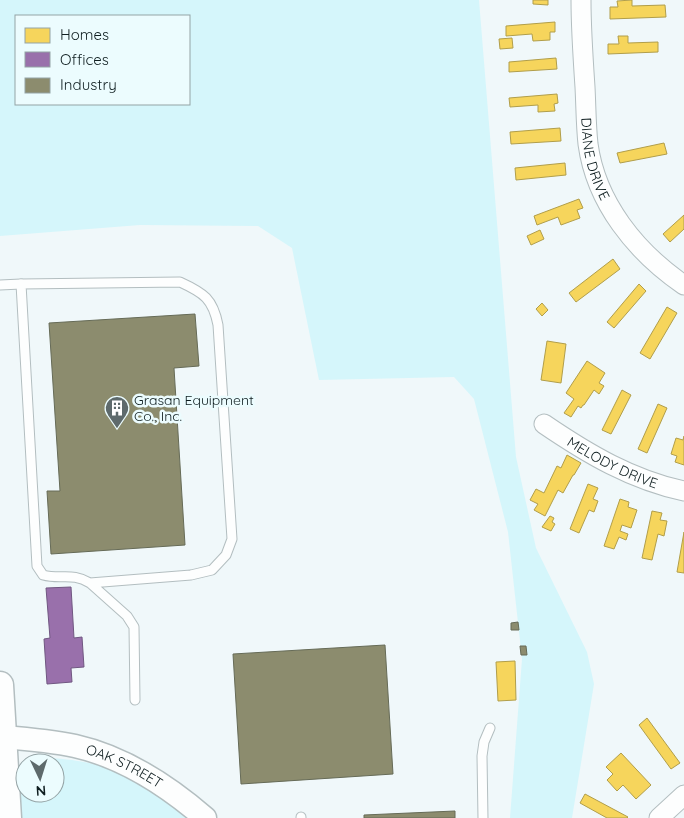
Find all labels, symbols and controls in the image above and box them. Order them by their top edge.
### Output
legend [15,15,190,105]
text: Homes [60,25,109,44]
text: Offices [60,50,109,69]
text: Industry [60,75,117,94]
street label: DIANE DRIVE [577,117,614,203]
place label: Grasan Equipment Co., Inc. [134,391,254,425]
building icon: Grasan Equipment Co., Inc. [104,395,130,429]
street label: MELODY DRIVE [564,433,660,492]
street label: OAK STREET [84,740,166,792]
north arrow [15,753,65,803]
text: N [35,782,47,800]

